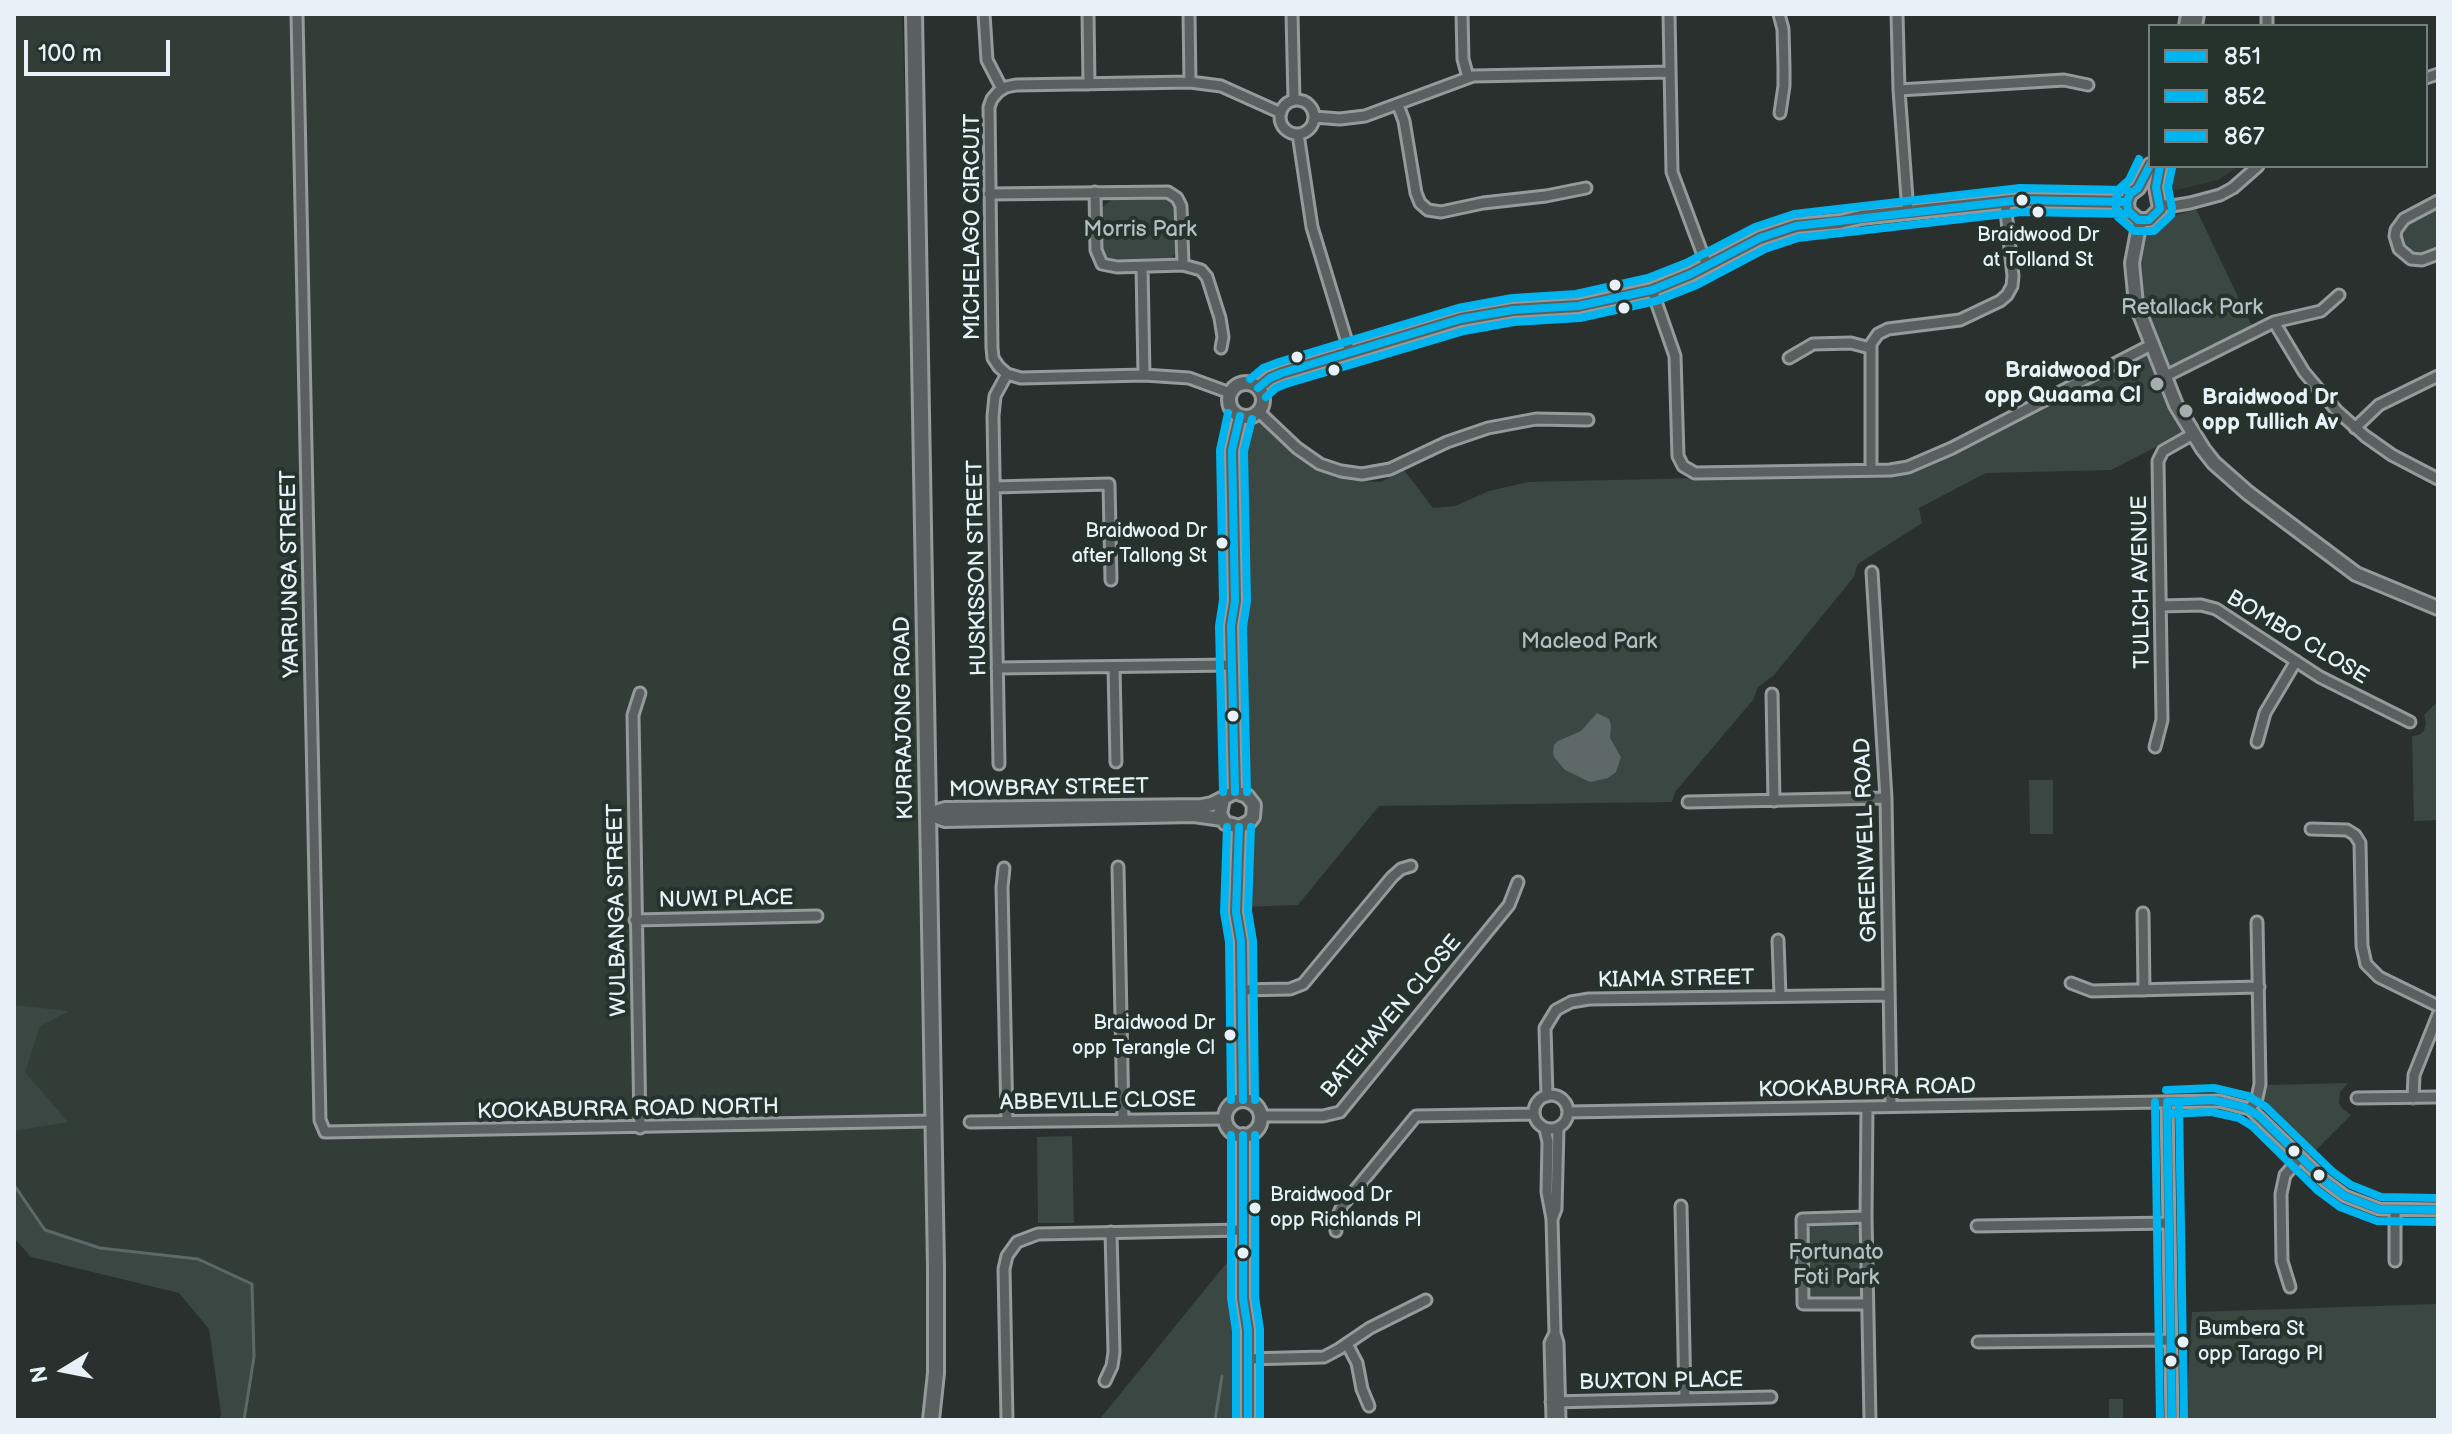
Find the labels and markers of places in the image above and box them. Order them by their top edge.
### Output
unlabelled marker [2014,192,2030,208]
marker: Braidwood Dr at Tolland St [2030,204,2046,220]
place label: Braidwood Dr at Tolland St [1977,224,2099,271]
unlabelled marker [1607,277,1623,293]
unlabelled marker [1616,300,1632,316]
unlabelled marker [1289,349,1305,365]
place label: Braidwood Dr opp Quaama Cl [1985,358,2141,410]
unlabelled marker [1326,362,1342,378]
marker: Braidwood Dr opp Quaama Cl [2148,375,2166,393]
place label: Braidwood Dr opp Tullich Av [2202,385,2338,436]
marker: Braidwood Dr opp Tullich Av [2177,402,2195,420]
place label: Braidwood Dr after Tallong St [1072,520,1207,567]
marker: Braidwood Dr after Tallong St [1214,535,1230,551]
unlabelled marker [1225,708,1241,724]
place label: Braidwood Dr opp Terangle Cl [1072,1012,1215,1059]
marker: Braidwood Dr opp Terangle Cl [1222,1027,1238,1043]
unlabelled marker [2286,1143,2302,1159]
unlabelled marker [2311,1167,2327,1183]
place label: Braidwood Dr opp Richlands Pl [1270,1184,1421,1231]
marker: Braidwood Dr opp Richlands Pl [1247,1200,1263,1216]
unlabelled marker [1235,1245,1251,1261]
place label: Bumbera St opp Tarago Pl [2198,1318,2323,1365]
marker: Bumbera St opp Tarago Pl [2175,1334,2191,1350]
unlabelled marker [2163,1353,2179,1369]

